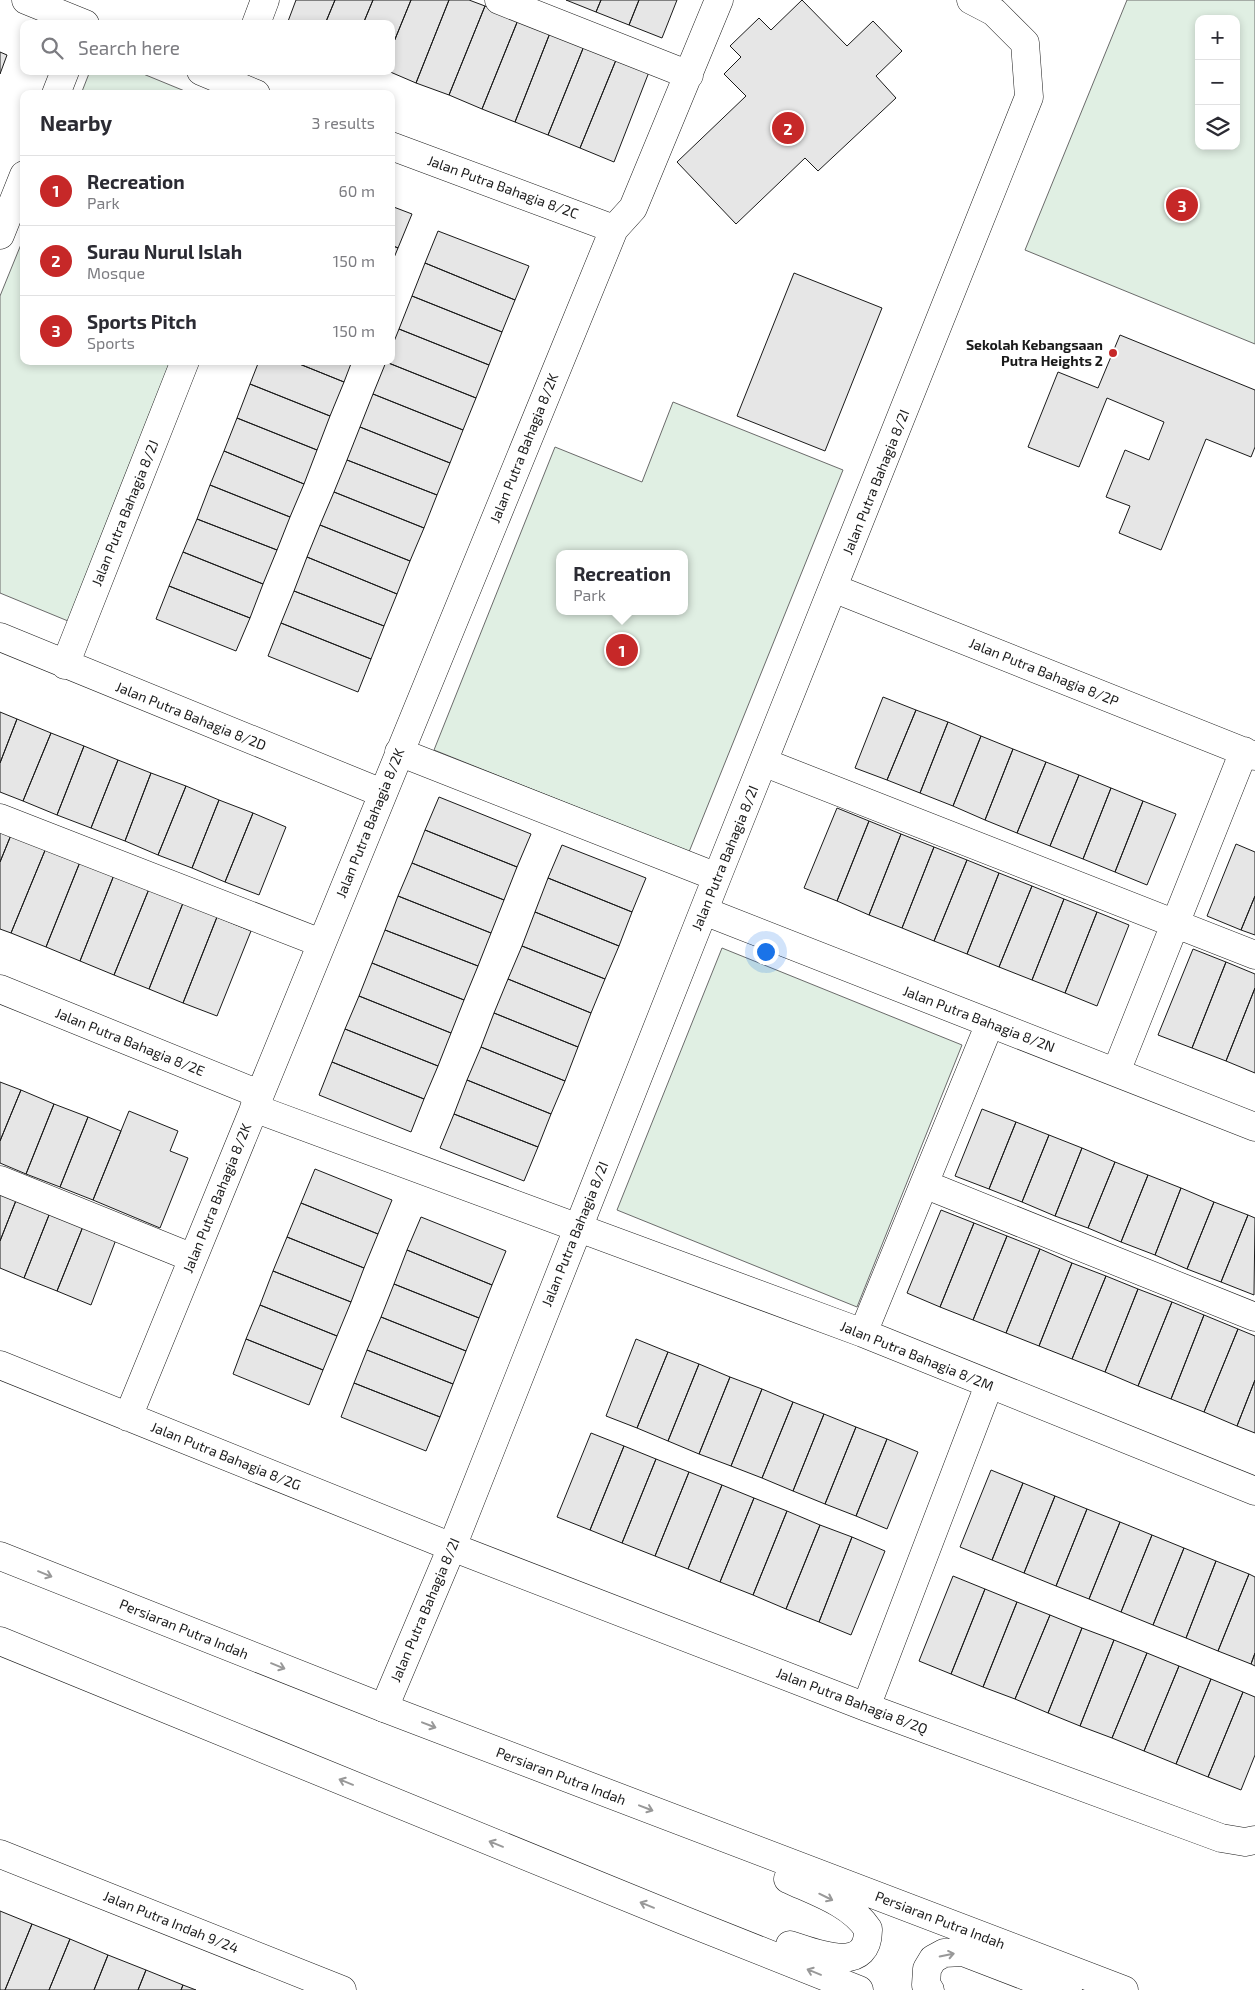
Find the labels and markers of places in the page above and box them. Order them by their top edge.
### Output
pin: 2 [772,109,804,147]
pin: 3 [1166,186,1198,224]
place label: Sekolah Kebangsaan Putra Heights 2 [966,336,1103,369]
marker: Sekolah Kebangsaan Putra Heights 2 [1107,347,1119,359]
pin: 1 [606,631,638,669]

